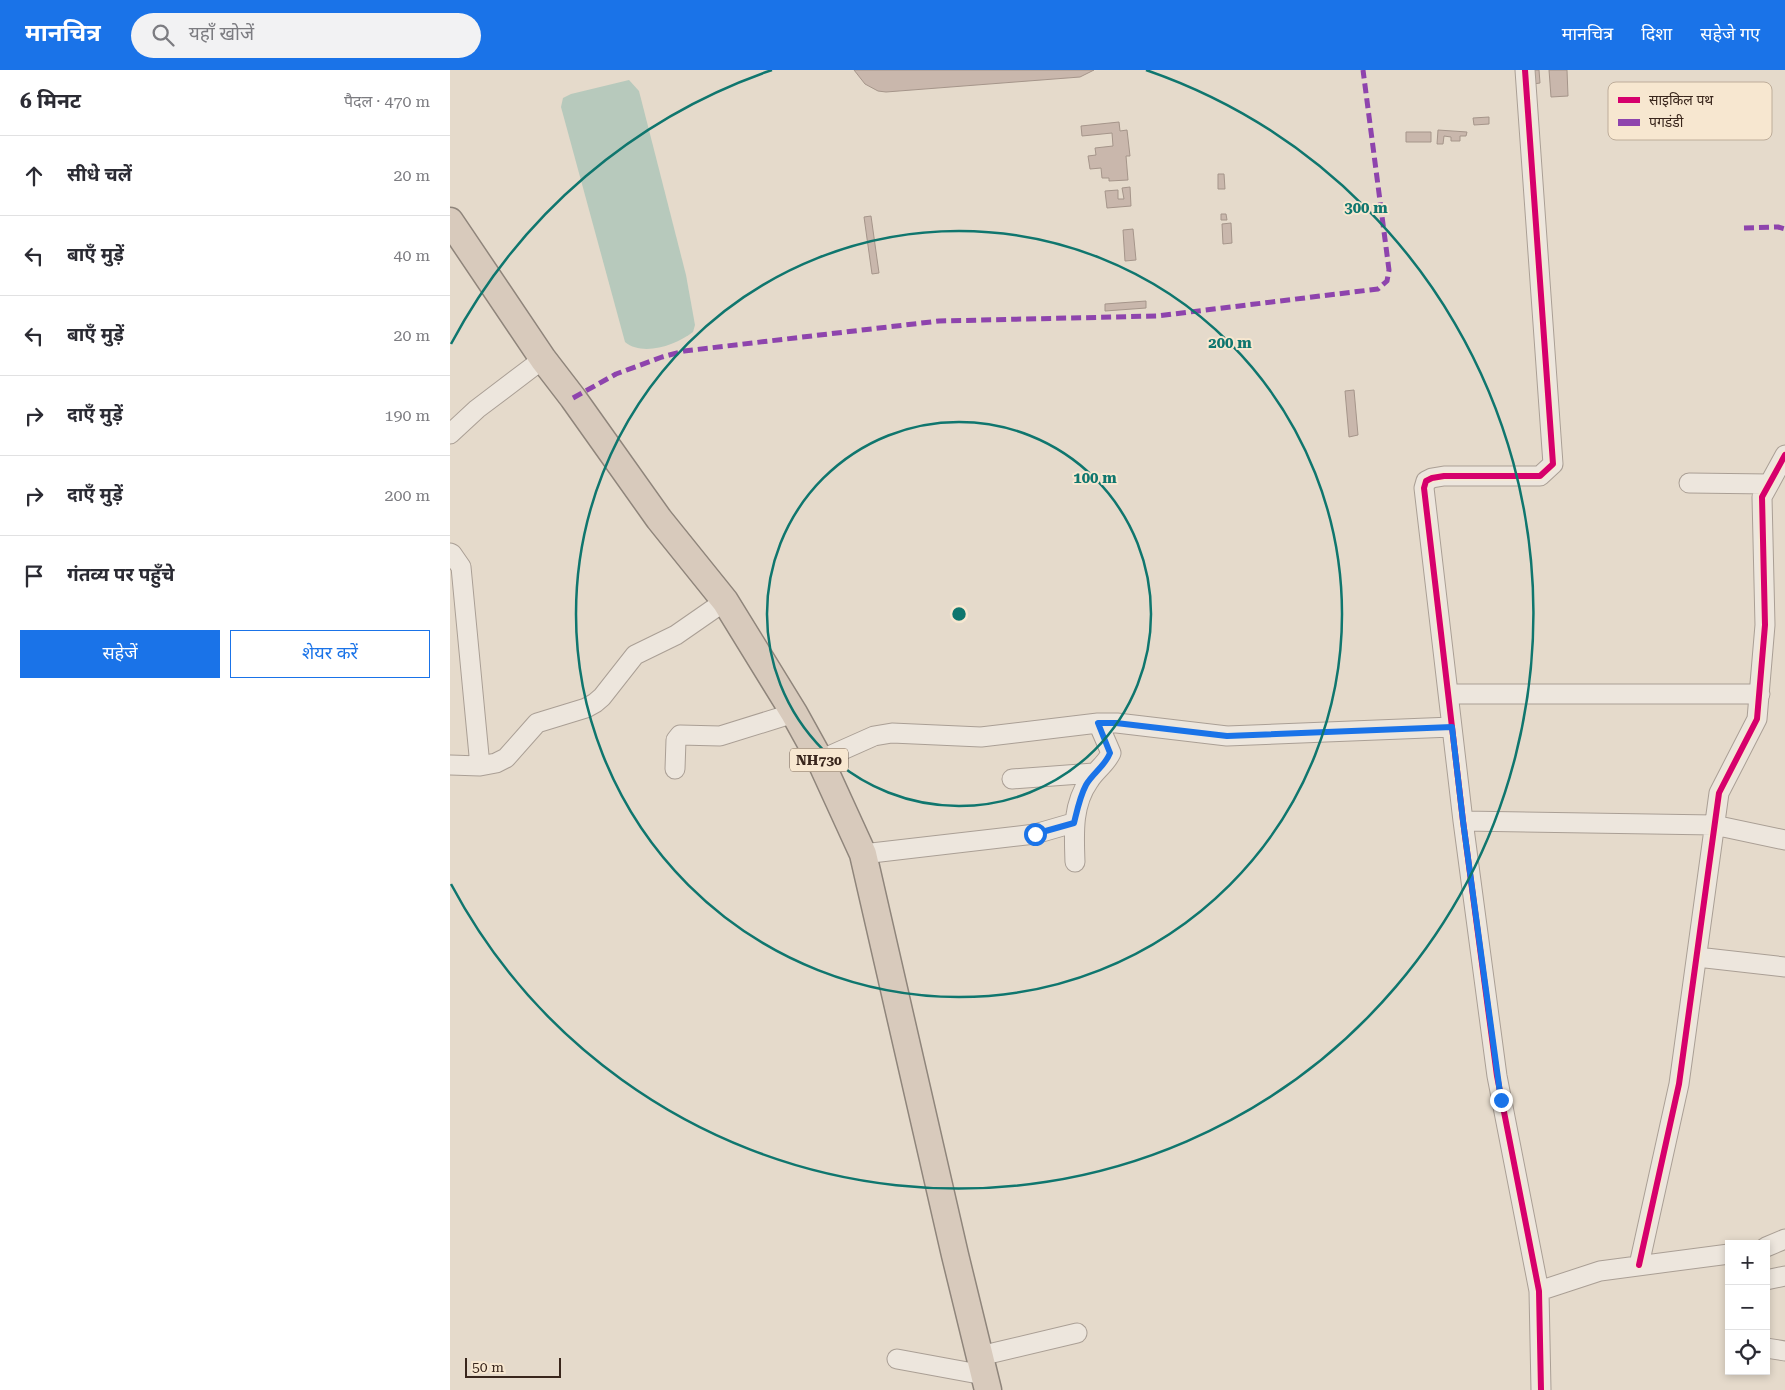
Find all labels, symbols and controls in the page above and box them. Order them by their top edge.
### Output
search box [131,13,481,58]
text: मानचित्र [25,19,101,47]
icon: search [149,21,177,49]
text: यहाँ खोजें [189,22,254,45]
text: मानचित्र [1562,23,1613,44]
text: दिशा [1641,23,1672,44]
text: सहेजे गए [1700,23,1760,44]
legend [1608,82,1772,140]
text: 6 मिनट [20,89,81,113]
text: पैदल · 470 m [344,92,430,111]
text: साइकिल पथ [1649,92,1714,108]
text: पगडंडी [1649,114,1684,130]
icon: ahead [20,162,48,190]
text: सीधे चलें [67,163,132,186]
text: 20 m [393,166,430,185]
text: 300 m [1344,199,1388,217]
icon: left [20,242,48,270]
text: बाएँ मुड़ें [67,243,124,266]
text: 40 m [393,246,430,265]
icon: left [20,322,48,350]
text: बाएँ मुड़ें [67,323,124,346]
text: 20 m [393,326,430,345]
text: 200 m [1208,334,1252,352]
icon: right [20,402,48,430]
text: दाएँ मुड़ें [67,403,123,426]
text: 190 m [384,406,430,425]
text: 100 m [1073,469,1117,487]
icon: right [20,482,48,510]
text: दाएँ मुड़ें [67,483,123,506]
text: 200 m [384,486,430,505]
icon: arrive [20,562,48,590]
text: गंतव्य पर पहुँचे [67,563,174,586]
centre of rings [950,605,968,623]
button: सहेजें [20,630,220,678]
button: शेयर करें [230,630,430,678]
road number: NH730 [790,748,848,772]
route start [1024,823,1047,846]
route end [1490,1089,1513,1112]
map controls [1725,1240,1770,1375]
button: + [1725,1240,1770,1285]
button: − [1725,1285,1770,1330]
button: locate [1725,1330,1770,1375]
scale bar [465,1355,561,1378]
text: 50 m [472,1359,504,1375]

